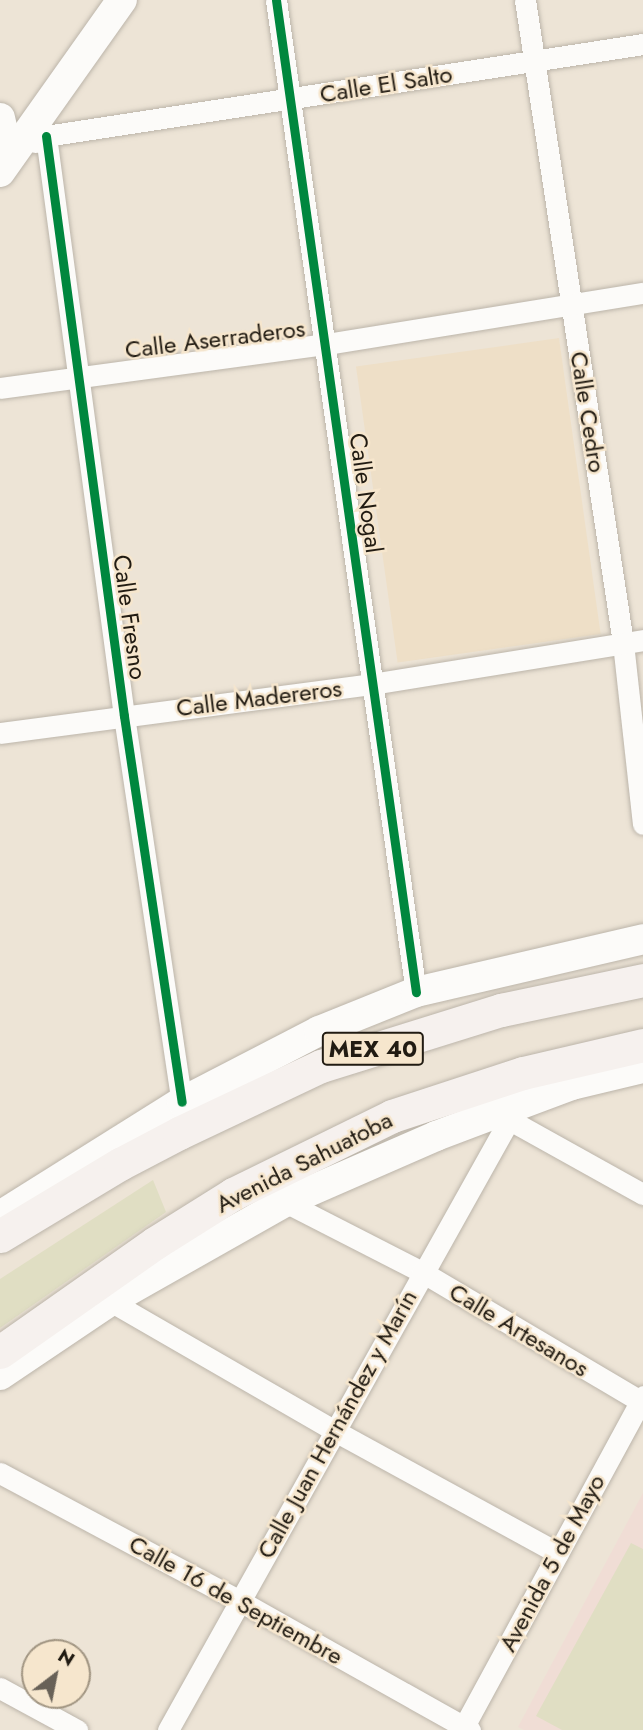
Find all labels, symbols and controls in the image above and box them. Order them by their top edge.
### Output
street label: Calle El Salto [318,59,454,109]
street label: Calle Aserraderos [123,314,307,364]
street label: Calle Cedro [564,349,612,475]
street label: Calle Nogal [343,431,389,555]
street label: Calle Fresno [107,553,153,681]
street label: Calle Madereros [175,674,343,722]
road number: MEX 40 [320,1030,426,1068]
street label: Avenida Sahuatoba [211,1105,397,1219]
street label: Calle Artesanos [444,1277,594,1383]
street label: Calle Juan Hernández y Marín [251,1285,423,1563]
street label: Avenida 5 de Mayo [493,1469,611,1657]
street label: Calle 16 de Septiembre [124,1529,348,1671]
north arrow [21,1639,91,1709]
text: N [53,1642,80,1673]

